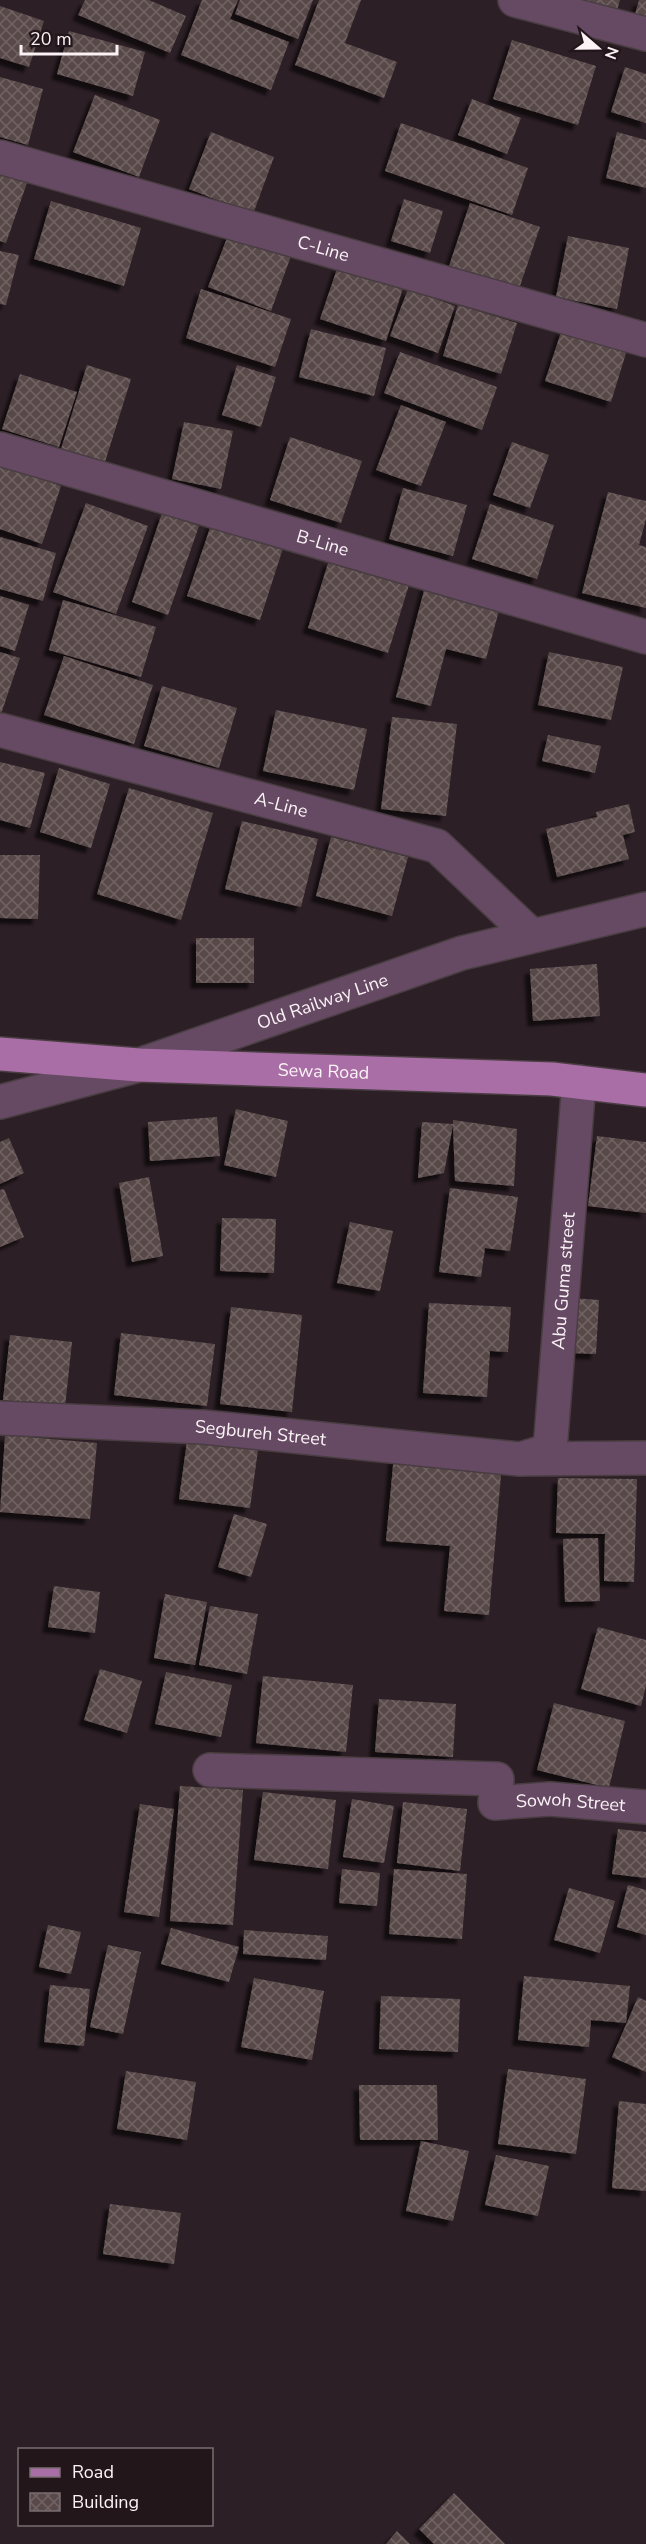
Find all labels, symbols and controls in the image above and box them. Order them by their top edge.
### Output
scale bar [21,18,117,56]
north arrow [568,18,628,78]
text: 20 m [30,27,72,51]
text: N [599,43,624,62]
street label: C-Line [294,230,352,267]
street label: B-Line [294,524,352,562]
street label: A-Line [252,786,311,823]
street label: Old Railway Line [254,968,391,1035]
street label: Sewa Road [277,1058,370,1085]
street label: Abu Guma street [546,1211,581,1351]
street label: Segbureh Street [194,1415,328,1451]
street label: Sowoh Street [515,1787,627,1817]
legend [18,2448,213,2526]
text: Road [72,2460,114,2484]
text: Building [72,2490,139,2514]

